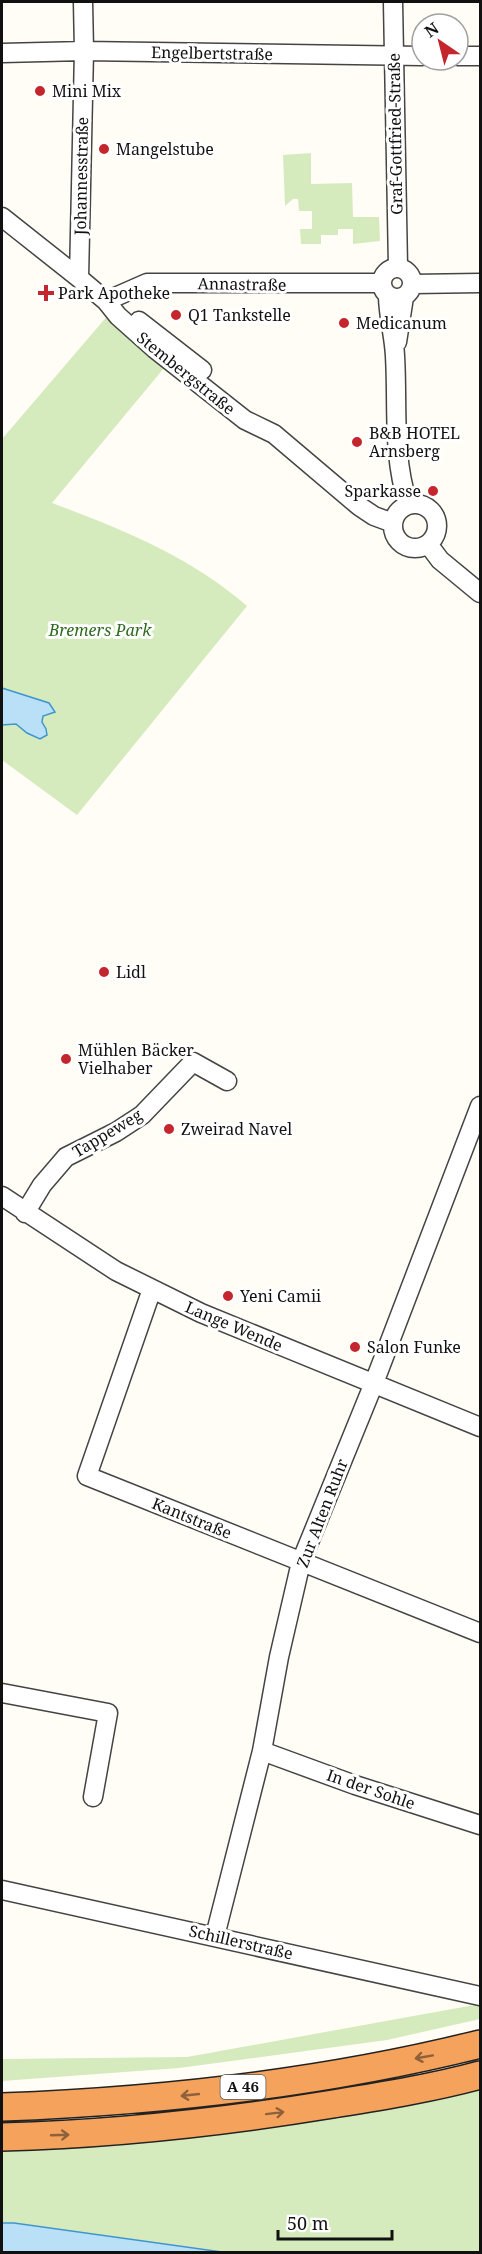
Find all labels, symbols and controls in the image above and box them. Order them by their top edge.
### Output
north arrow [410,12,470,72]
text: N [420,17,443,42]
street label: Engelbertstraße [151,41,273,65]
street label: Graf-Gottfried-Straße [383,53,407,215]
place label: Mini Mix [52,80,122,102]
marker: Mini Mix [33,84,47,98]
street label: Johannesstraße [69,117,93,236]
place label: Mangelstube [116,138,214,160]
marker: Mangelstube [97,142,111,156]
street label: Annastraße [197,272,287,296]
place label: Park Apotheke [58,282,170,304]
marker: Park Apotheke [39,286,53,300]
place label: Q1 Tankstelle [188,304,291,326]
marker: Q1 Tankstelle [169,308,183,322]
place label: Medicanum [356,312,447,334]
marker: Medicanum [337,316,351,330]
street label: Stembergstraße [132,327,240,419]
place label: B&B HOTEL Arnsberg [369,422,460,462]
marker: B&B HOTEL Arnsberg [350,435,364,449]
place label: Sparkasse [345,480,421,502]
marker: Sparkasse [426,484,440,498]
park label: Bremers Park [48,619,152,641]
place label: Lidl [116,961,146,983]
marker: Lidl [97,965,111,979]
place label: Mühlen Bäcker Vielhaber [78,1039,194,1079]
marker: Mühlen Bäcker Vielhaber [59,1052,73,1066]
street label: Tappeweg [68,1103,146,1162]
place label: Zweirad Navel [181,1118,292,1140]
marker: Zweirad Navel [162,1122,176,1136]
place label: Yeni Camii [239,1285,321,1307]
marker: Yeni Camii [221,1289,235,1303]
street label: Lange Wende [182,1296,286,1356]
place label: Salon Funke [367,1336,461,1358]
marker: Salon Funke [348,1340,362,1354]
street label: Zur Alten Ruhr [291,1455,353,1570]
street label: Kantstraße [149,1492,235,1544]
street label: In der Sohle [324,1764,418,1814]
street label: Schillerstraße [187,1919,295,1965]
one-way arrow [414,2052,434,2063]
road number: A 46 [220,2075,266,2099]
one-way arrow [180,2090,200,2101]
one-way arrow [264,2108,284,2119]
one-way arrow [49,2129,69,2141]
scale bar [278,2203,392,2241]
text: 50 m [287,2211,329,2235]

